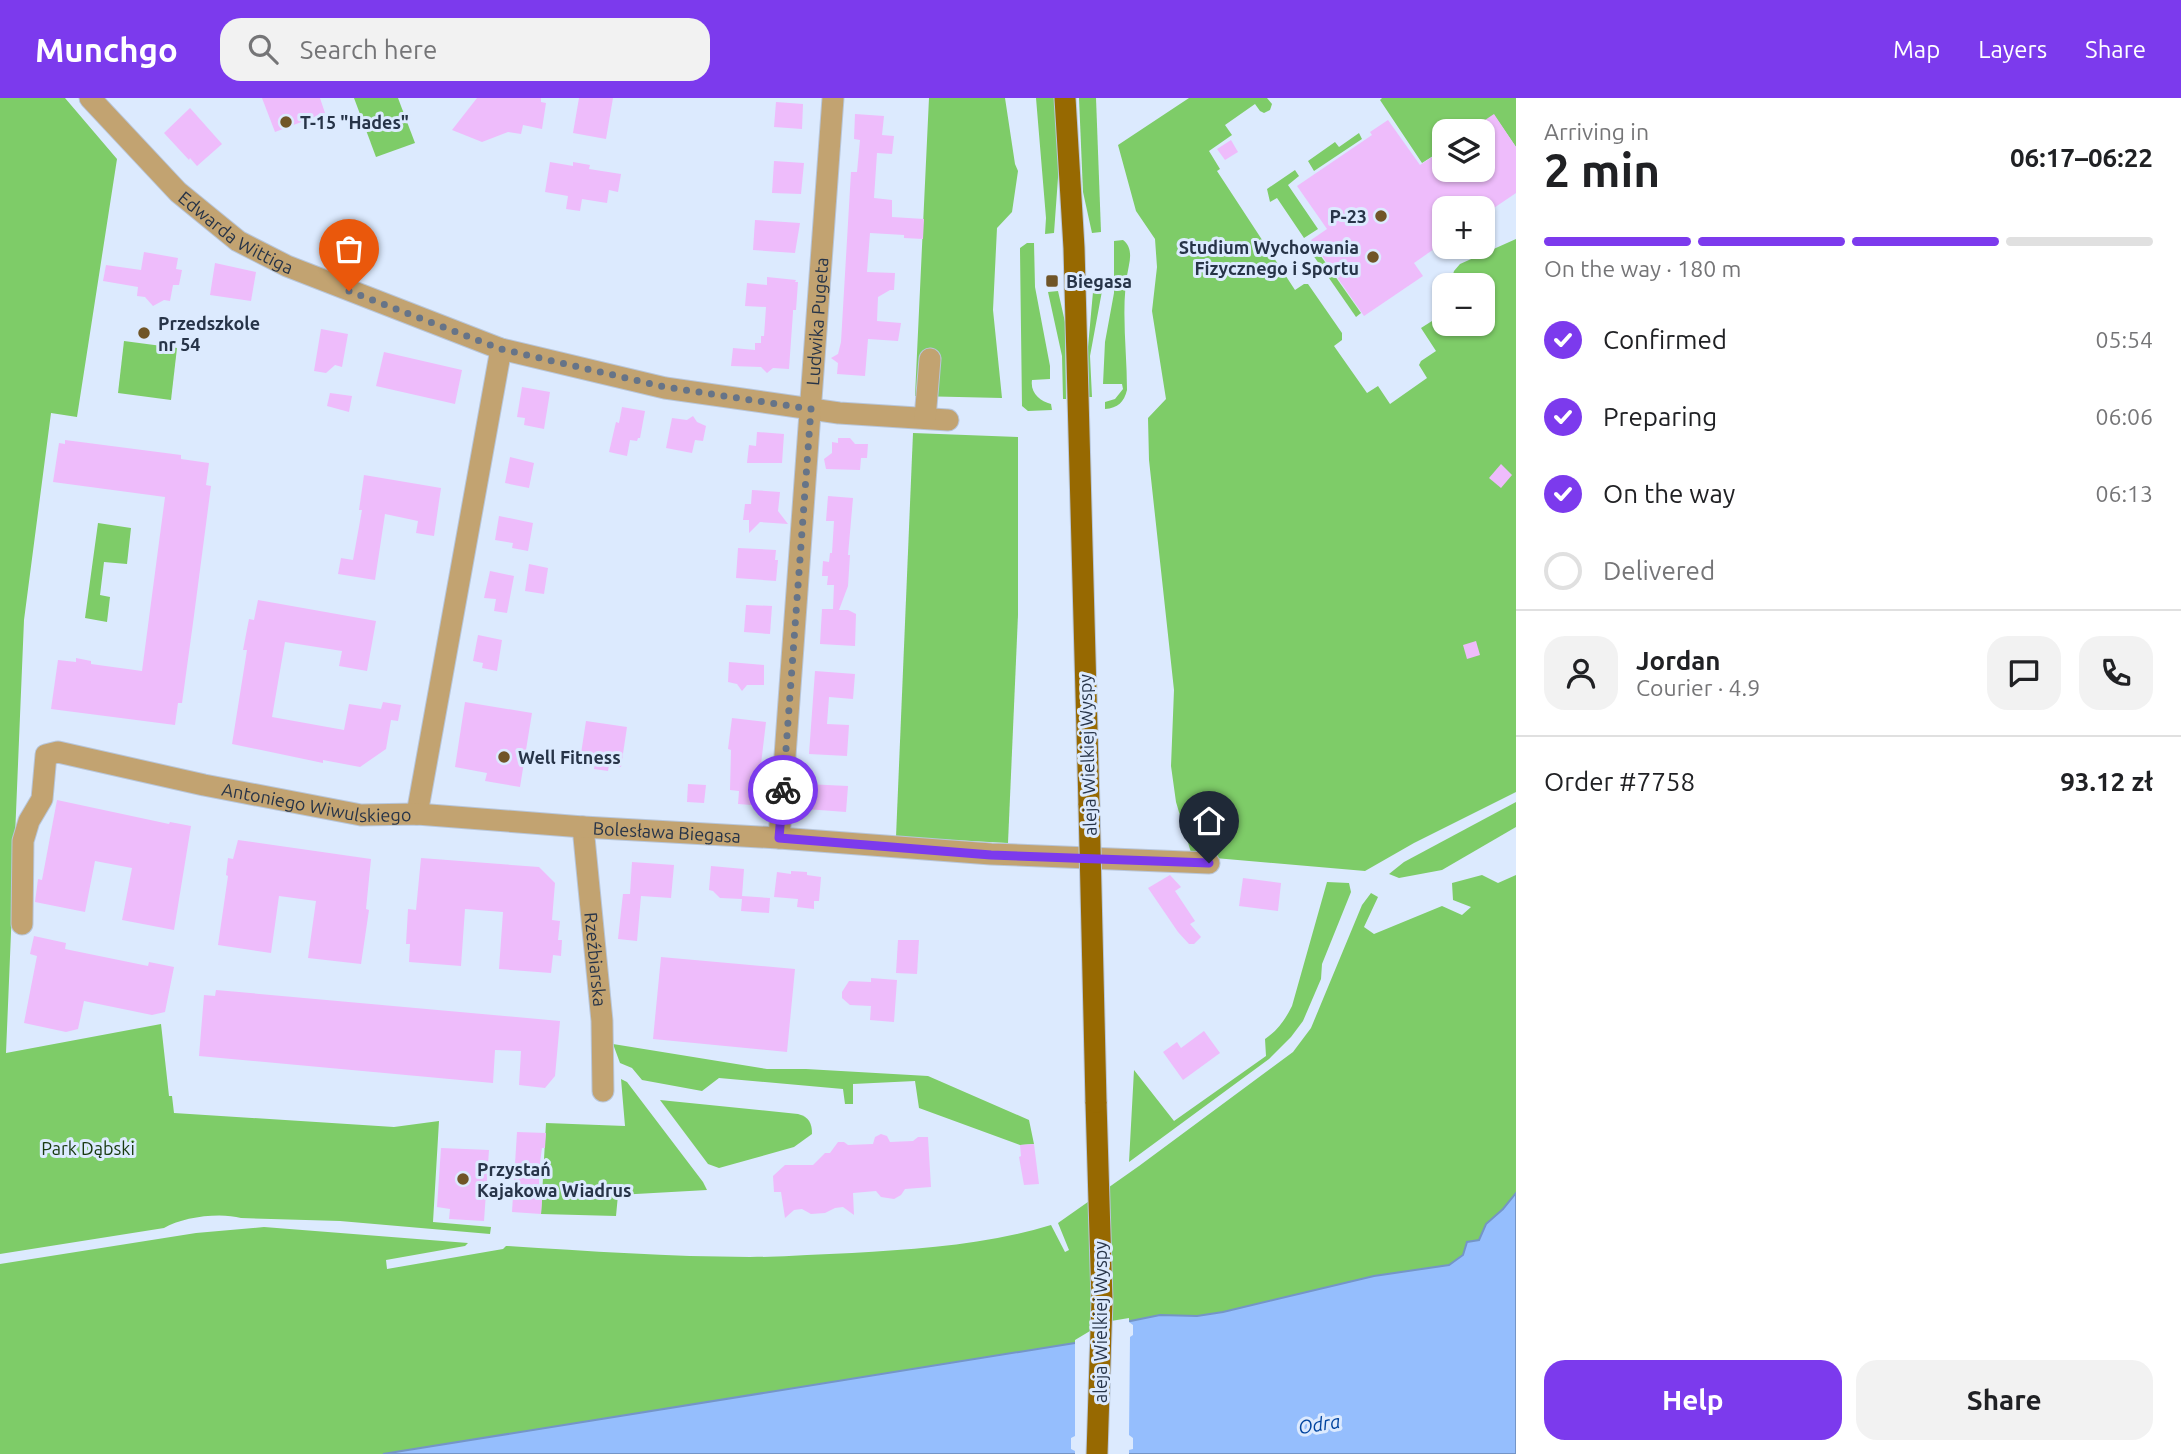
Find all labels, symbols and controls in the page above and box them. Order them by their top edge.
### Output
search box [220,18,710,81]
icon: search [244,30,282,68]
text: Munchgo [35,31,178,68]
text: Search here [300,35,437,64]
text: Map [1893,36,1940,63]
text: Layers [1978,36,2047,63]
text: Share [2085,36,2146,63]
place label: T-15 "Hades" [300,112,409,132]
marker: T-15 "Hades" [278,114,294,130]
map controls [1432,119,1495,336]
button: layers [1432,119,1495,182]
text: Arriving in [1544,119,1649,144]
text: 06:17–06:22 [2010,143,2153,172]
text: 2 min [1544,144,1660,196]
street label: Edwarda Wittiga [175,187,296,277]
button: + [1432,196,1495,259]
place label: P-23 [1329,206,1367,226]
marker: P-23 [1373,208,1389,224]
pin [319,219,379,291]
icon: bag [330,230,368,268]
place label: Studium Wychowania Fizycznego i Sportu [1179,237,1359,278]
marker: Studium Wychowania Fizycznego i Sportu [1365,249,1381,265]
text: On the way · 180 m [1544,256,1741,281]
street label: Ludwika Pugeta [802,257,831,386]
place label: Biegasa [1066,271,1132,291]
marker: Biegasa [1044,273,1060,289]
button: − [1432,273,1495,336]
place label: Przedszkole nr 54 [158,313,260,354]
icon: check [1544,321,1582,359]
marker: Przedszkole nr 54 [136,325,152,341]
text: Confirmed [1603,325,1727,354]
text: 05:54 [2095,327,2153,352]
icon: check [1544,398,1582,436]
text: Preparing [1603,402,1717,431]
text: 06:06 [2095,404,2153,429]
icon: check [1544,475,1582,513]
text: On the way [1603,479,1735,508]
text: 06:13 [2095,481,2153,506]
text: Delivered [1603,556,1715,585]
button: person [1544,636,1618,710]
button: chat [1987,636,2061,710]
button: phone [2079,636,2153,710]
text: Jordan [1636,646,1721,675]
street label: aleja Wielkiej Wyspy [1074,673,1100,836]
text: Courier · 4.9 [1636,675,1760,700]
place label: Well Fitness [518,747,621,767]
marker: Well Fitness [496,749,512,765]
courier [748,755,818,825]
text: Order #7758 [1544,767,1695,796]
text: 93.12 zł [2060,767,2153,796]
icon: bike [764,771,802,809]
street label: Antoniego Wiwulskiego [220,779,411,825]
pin [1179,791,1239,863]
icon: home [1190,802,1228,840]
street label: Bolesława Biegasa [592,818,741,846]
street label: Rzeźbiarska [581,911,611,1008]
park label: Park Dąbski [41,1138,135,1158]
place label: Przystań Kajakowa Wiadrus [477,1159,632,1200]
marker: Przystań Kajakowa Wiadrus [455,1171,471,1187]
street label: aleja Wielkiej Wyspy [1090,1241,1110,1403]
button: Help [1544,1360,1842,1440]
button: Share [1856,1360,2153,1440]
water label: Odra [1296,1410,1342,1438]

